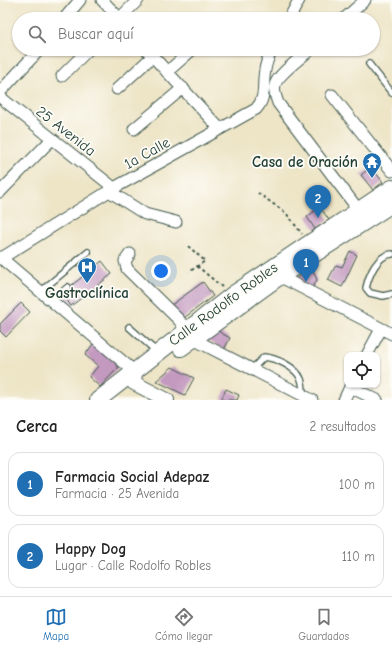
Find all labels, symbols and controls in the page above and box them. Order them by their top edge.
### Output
search box [12,12,380,56]
icon: search [26,23,48,45]
text: Buscar aquí [58,25,134,43]
street label: 25 Avenida [33,102,99,160]
street label: 1a Calle [121,133,174,173]
temple icon: Casa de Oración [361,151,383,179]
place label: Casa de Oración [252,153,358,171]
pin: 2 [305,185,331,218]
pin: 1 [293,249,319,282]
hospital icon: Gastroclínica [76,256,98,284]
street label: Calle Rodolfo Robles [165,258,281,350]
your location [151,261,171,281]
place label: Gastroclínica [45,284,129,302]
map controls [344,352,380,388]
button: locate [344,352,380,388]
text: Cerca [16,417,58,436]
text: 2 resultados [309,419,376,434]
text: Farmacia Social Adepaz [55,468,209,486]
text: 1 [27,477,33,492]
text: 100 m [339,477,375,492]
text: Farmacia · 25 Avenida [55,486,179,501]
text: Happy Dog [55,540,126,558]
text: 2 [27,549,33,564]
text: 110 m [342,549,375,564]
text: Lugar · Calle Rodolfo Robles [55,558,211,573]
tab: Mapa [43,606,69,643]
tab: Cómo llegar [155,606,212,643]
tab: Guardados [298,606,349,643]

